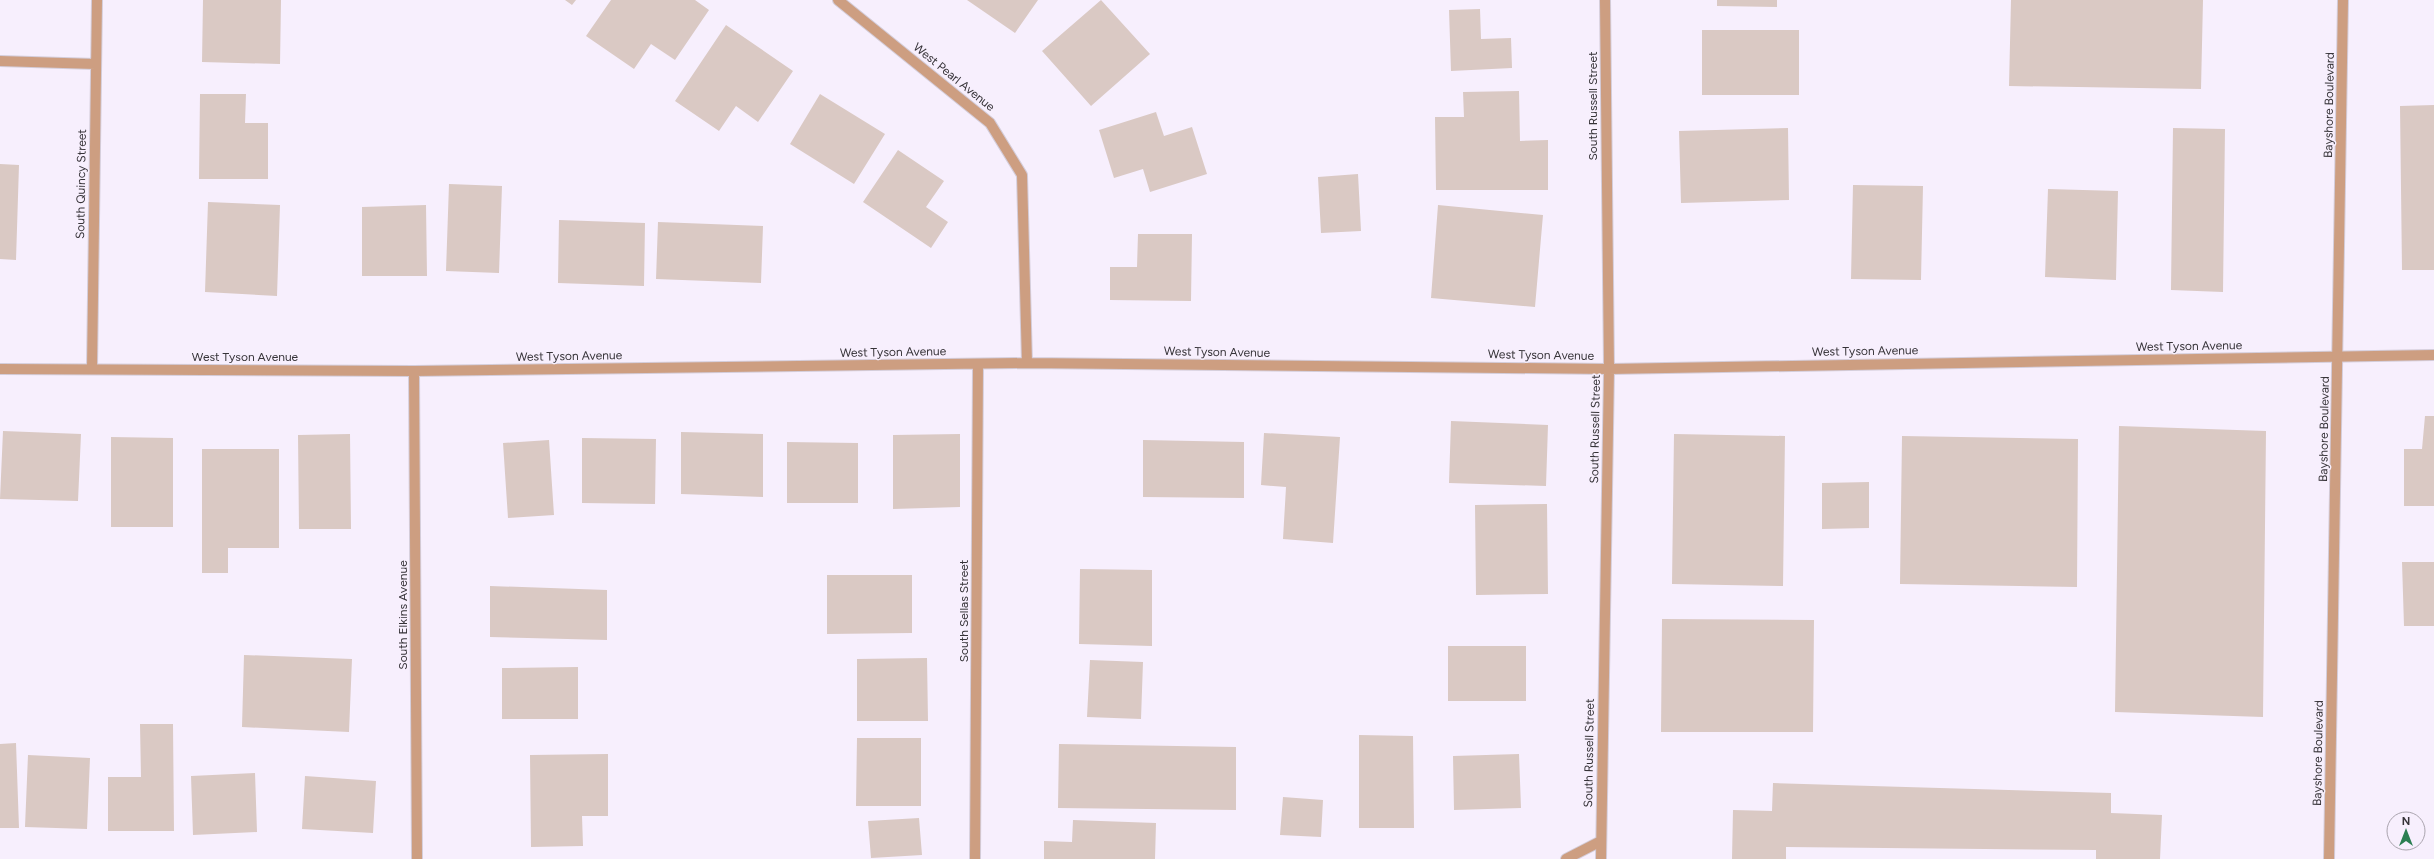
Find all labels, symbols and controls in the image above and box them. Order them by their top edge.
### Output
street label: West Pearl Avenue [911,40,998,114]
street label: South Russell Street [1586,51,1600,161]
street label: Bayshore Boulevard [2321,52,2337,158]
street label: South Quincy Street [73,128,89,239]
street label: West Tyson Avenue [2136,338,2243,354]
street label: West Tyson Avenue [1812,343,1919,359]
street label: West Tyson Avenue [840,344,947,360]
street label: West Tyson Avenue [1164,344,1271,360]
street label: West Tyson Avenue [1488,347,1595,363]
street label: West Tyson Avenue [516,348,623,364]
street label: West Tyson Avenue [192,350,299,364]
street label: South Russell Street [1587,374,1603,484]
street label: Bayshore Boulevard [2316,376,2332,482]
street label: South Sellas Street [957,559,971,662]
street label: South Elkins Avenue [396,560,410,670]
street label: South Russell Street [1581,698,1597,808]
street label: Bayshore Boulevard [2310,700,2326,806]
north arrow [2386,811,2426,851]
text: N [2402,815,2410,828]

